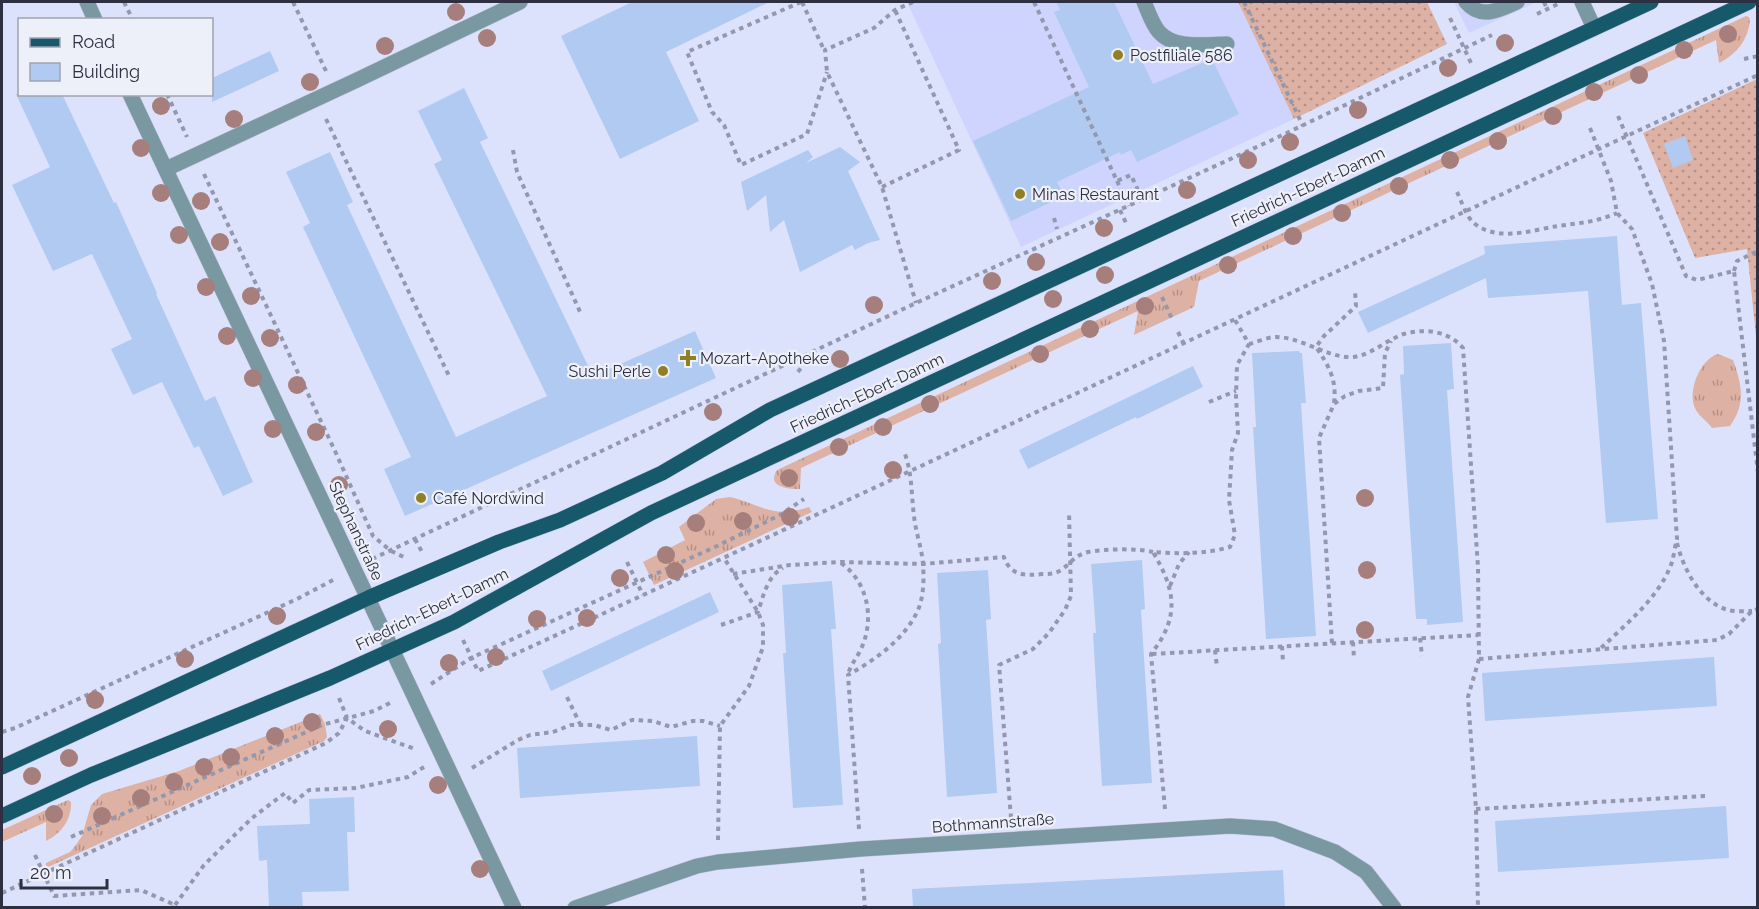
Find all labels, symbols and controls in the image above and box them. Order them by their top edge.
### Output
legend [18,18,213,96]
text: Road [72,31,115,52]
place label: Postfiliale 586 [1130,46,1233,65]
marker: Postfiliale 586 [1111,48,1125,62]
text: Building [72,61,140,82]
street label: Friedrich-Ebert-Damm [1228,143,1388,231]
place label: Minas Restaurant [1032,185,1160,204]
marker: Minas Restaurant [1013,187,1027,201]
place label: Mozart-Apotheke [700,349,829,368]
street label: Friedrich-Ebert-Damm [787,349,947,437]
marker: Mozart-Apotheke [681,351,695,365]
place label: Sushi Perle [569,362,651,381]
marker: Sushi Perle [656,364,670,378]
street label: Stephanstraße [325,478,387,584]
place label: Café Nordwind [433,489,544,508]
marker: Café Nordwind [414,491,428,505]
street label: Friedrich-Ebert-Damm [353,564,511,654]
street label: Bothmannstraße [931,809,1055,837]
scale bar [21,852,106,890]
text: 20 m [30,862,72,883]

